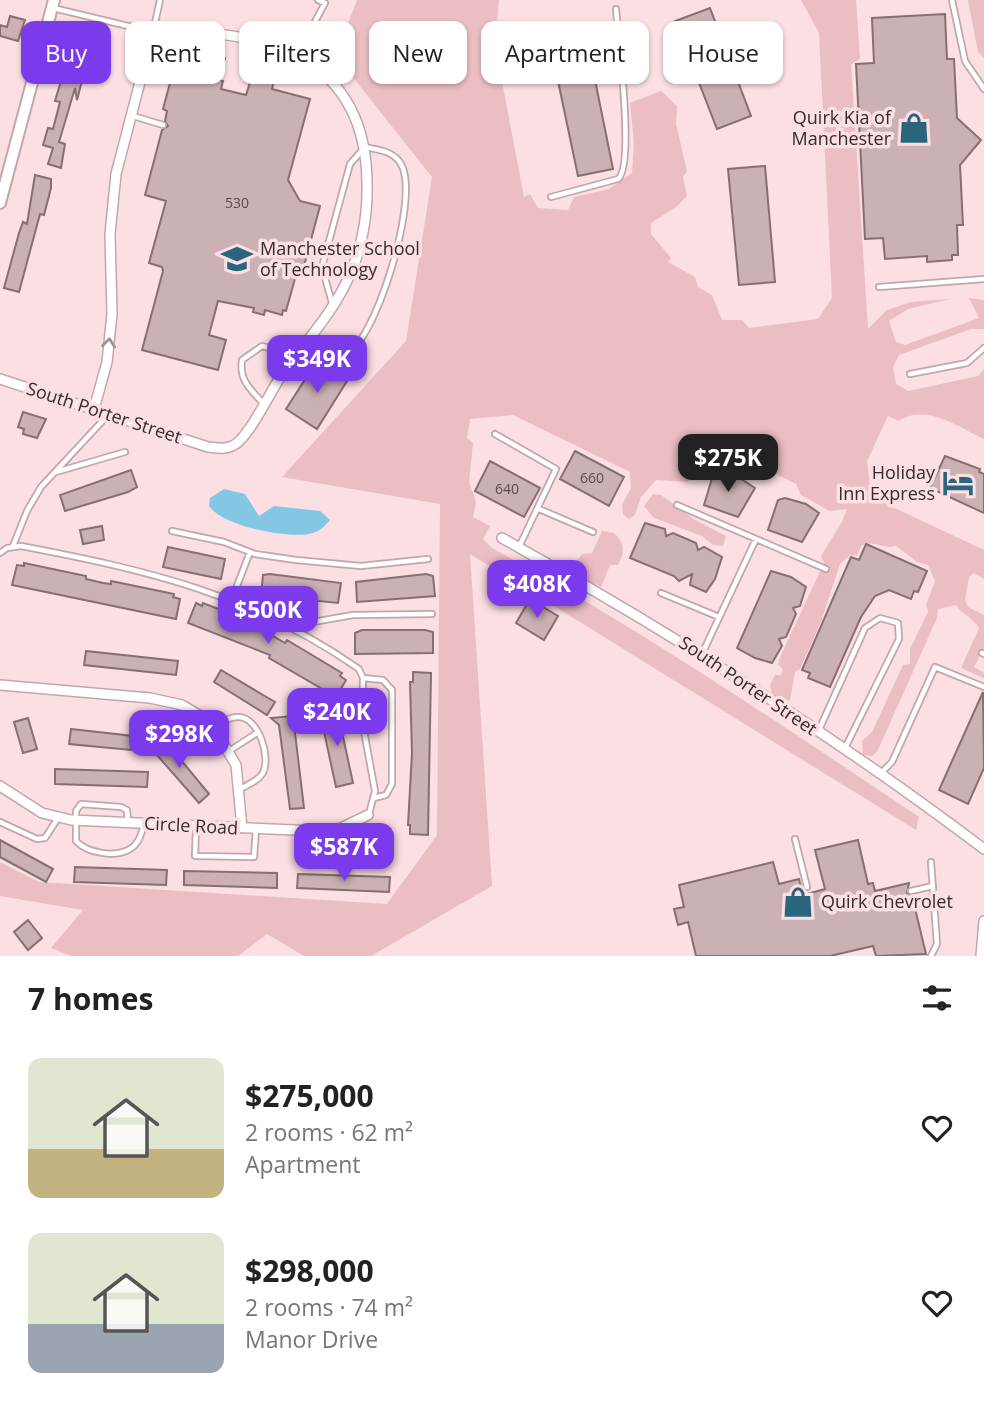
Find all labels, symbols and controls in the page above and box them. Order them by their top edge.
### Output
chip: Buy [21,21,111,84]
chip: Rent [125,21,225,84]
chip: Filters [239,21,355,84]
chip: New [369,21,467,84]
chip: Apartment [481,21,649,84]
chip: House [663,21,783,84]
place label: Quirk Kia of Manchester [792,105,892,150]
shop icon: Quirk Kia of Manchester [897,111,931,145]
house number: 530 [225,193,249,212]
place label: Manchester School of Technology [260,236,420,281]
school or university icon: Manchester School of Technology [220,242,254,276]
pin: $349K [268,336,366,395]
one-way arrow [102,337,117,349]
text: $349K [283,342,351,374]
street label: South Porter Street [24,376,185,448]
pin: $275K [679,434,777,494]
text: $275K [694,441,762,473]
place label: Holiday Inn Express [838,460,936,505]
hotel icon: Holiday Inn Express [941,466,975,500]
house number: 660 [580,468,604,487]
house number: 640 [495,479,519,498]
pin: $408K [488,560,586,620]
text: $408K [503,567,571,599]
pin: $500K [219,586,317,646]
text: $500K [234,593,302,625]
street label: South Porter Street [675,630,822,740]
pin: $240K [288,688,386,748]
text: $240K [303,695,371,727]
pin: $298K [130,710,228,770]
text: $298K [145,717,213,749]
street label: Circle Road [143,811,239,839]
pin: $587K [295,824,393,883]
text: $587K [310,830,378,862]
shop icon: Quirk Chevrolet [781,885,815,919]
place label: Quirk Chevrolet [821,889,953,913]
text: 7 homes [28,978,153,1019]
icon: filters [918,979,956,1017]
text: $275,000 [245,1075,374,1116]
icon: home [84,1086,168,1170]
icon: heart [918,1109,956,1147]
text: 2 rooms · 62 m² [245,1116,413,1148]
text: Apartment [245,1148,361,1180]
text: $298,000 [245,1250,374,1291]
icon: home [84,1261,168,1345]
icon: heart [918,1284,956,1322]
text: 2 rooms · 74 m² [245,1291,413,1323]
text: Manor Drive [245,1323,378,1355]

